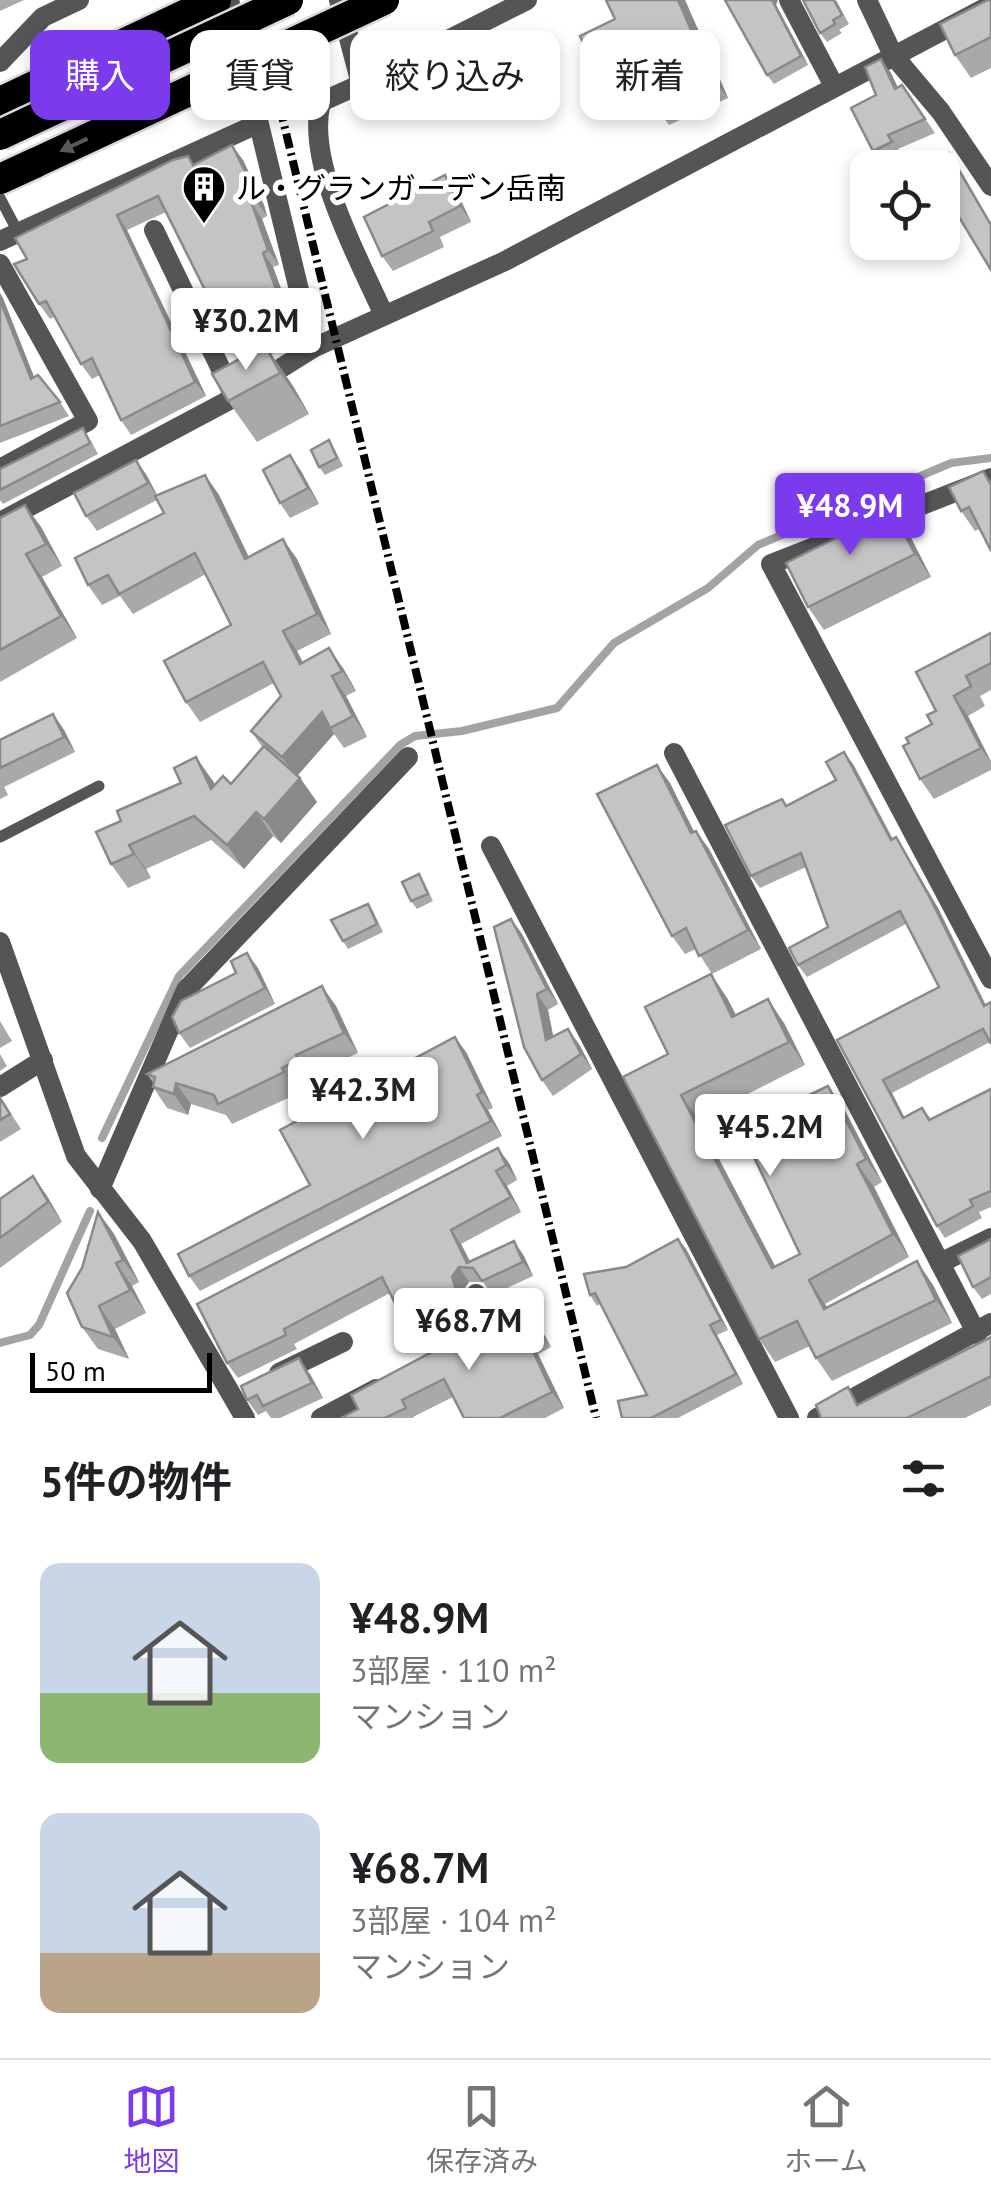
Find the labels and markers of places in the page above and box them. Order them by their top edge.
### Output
building icon: ル・グランガーデン岳南 [181,164,227,225]
place label: ル・グランガーデン岳南 [236,168,566,207]
pin: ¥30.2M [165,288,327,373]
pin: ¥48.9M [769,473,931,558]
pin: ¥42.3M [282,1057,444,1142]
pin: ¥45.2M [689,1094,851,1179]
pin: ¥68.7M [388,1288,550,1373]

